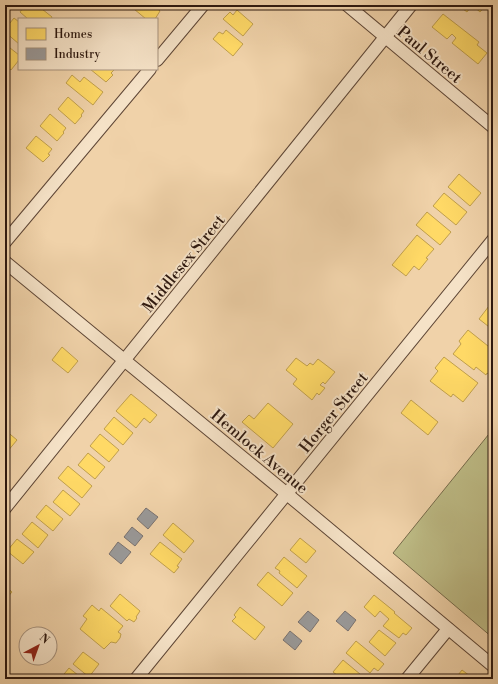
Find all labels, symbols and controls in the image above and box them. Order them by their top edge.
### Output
legend [18,18,158,70]
street label: Paul Street [393,22,466,88]
text: Homes [54,27,92,42]
text: Industry [54,47,101,62]
street label: Middlesex Street [138,210,230,317]
street label: Horger Street [295,368,373,457]
street label: Hemlock Avenue [207,405,312,498]
north arrow [18,626,58,666]
text: N [36,631,52,648]

